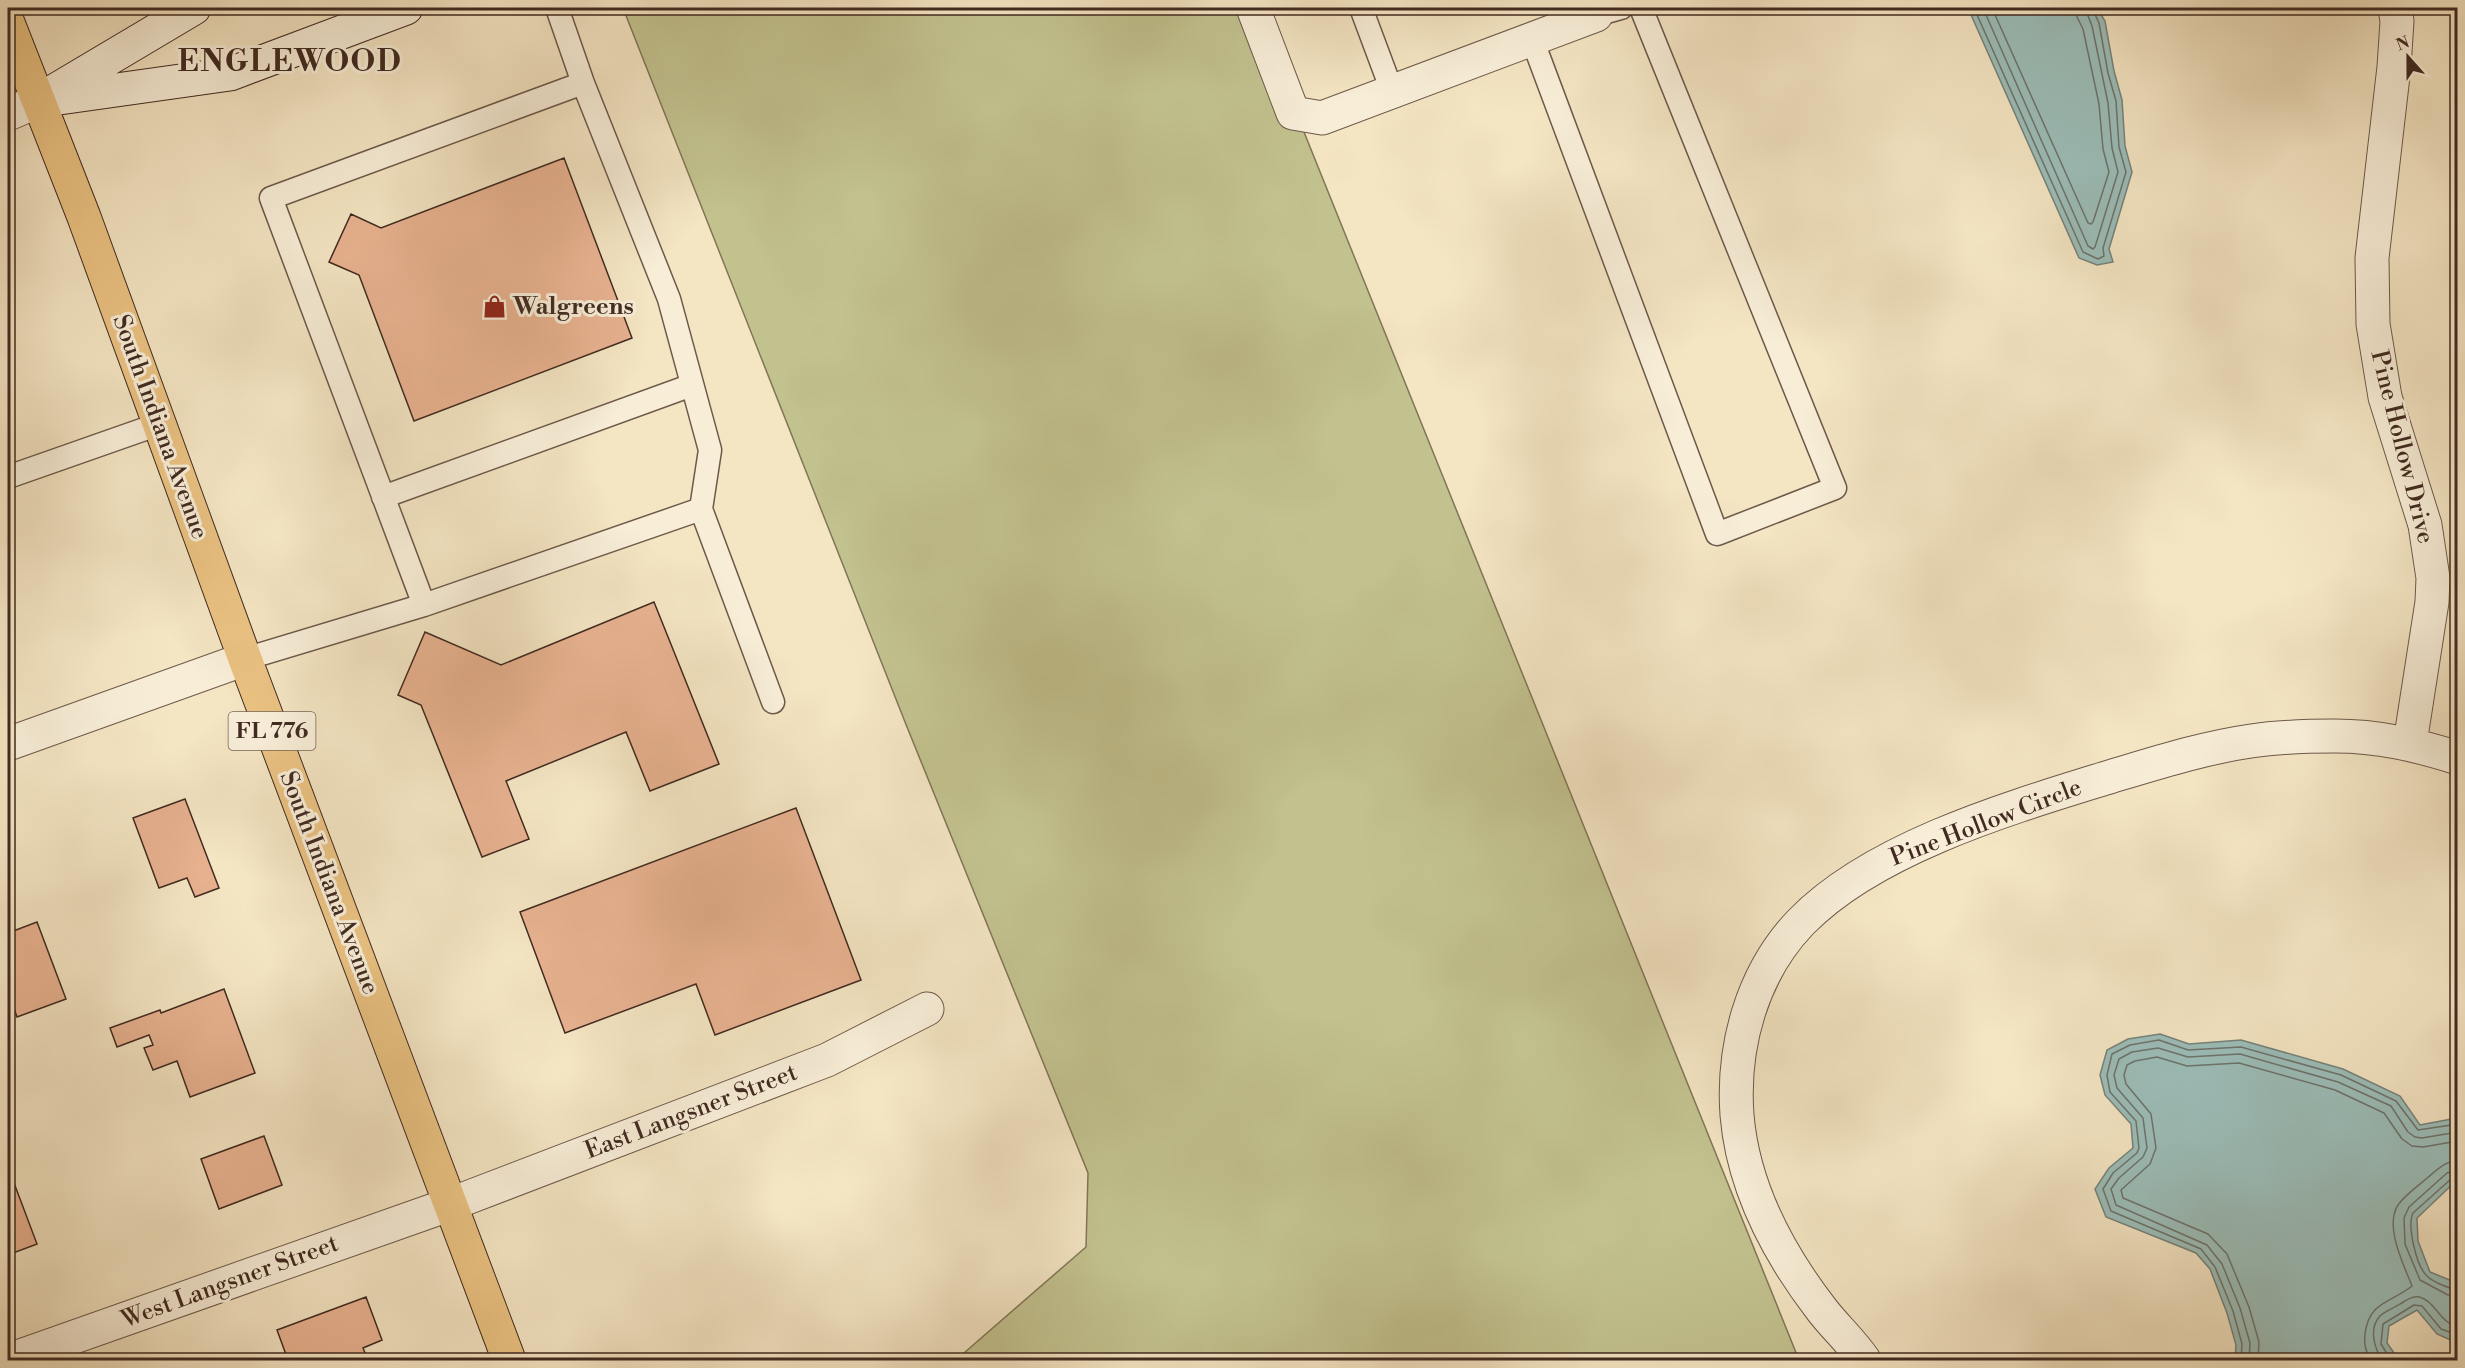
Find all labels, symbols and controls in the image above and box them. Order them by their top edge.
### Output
north arrow [2378,27,2438,87]
text: N [2393,32,2413,56]
district label: ENGLEWOOD [178,43,402,81]
place label: Walgreens [512,292,634,322]
shop icon: Walgreens [482,294,508,320]
street label: South Indiana Avenue [105,311,215,543]
street label: Pine Hollow Drive [2363,347,2441,547]
road number: FL 776 [228,712,316,750]
street label: South Indiana Avenue [273,767,385,999]
street label: Pine Hollow Circle [1886,773,2086,873]
street label: East Langsner Street [581,1057,802,1166]
street label: West Langsner Street [116,1229,343,1336]

